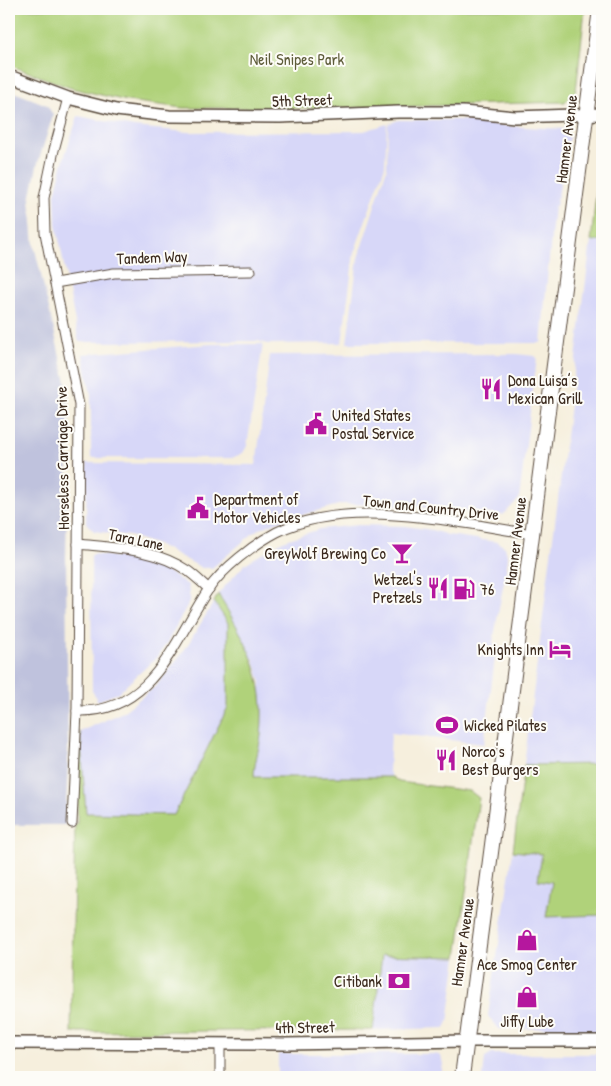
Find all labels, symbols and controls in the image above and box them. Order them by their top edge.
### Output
park label: Neil Snipes Park [250,48,345,70]
street label: 5th Street [272,88,333,112]
street label: Hamner Avenue [550,93,582,184]
street label: Tandem Way [116,245,188,269]
place label: Dona Luisa’s Mexican Grill [508,369,582,409]
restaurant icon: Dona Luisa’s Mexican Grill [478,376,504,402]
street label: Horseless Carriage Drive [50,385,74,530]
place label: United States Postal Service [332,404,415,444]
public building icon: United States Postal Service [303,411,329,437]
place label: Department of Motor Vehicles [214,488,300,528]
street label: Town and Country Drive [362,489,501,525]
public building icon: Department of Motor Vehicles [185,495,211,521]
street label: Hamner Avenue [499,495,531,586]
street label: Tara Lane [106,522,166,556]
bar icon: GreyWolf Brewing Co [389,540,415,566]
place label: GreyWolf Brewing Co [264,542,387,564]
place label: Wetzel's Pretzels [373,568,422,608]
restaurant icon: Wetzel's Pretzels [425,575,451,601]
fuel station icon: 76 [451,576,477,602]
place label: 76 [480,578,494,600]
hotel icon: Knights Inn [547,636,573,662]
place label: Knights Inn [477,638,544,660]
sports icon: Wicked Pilates [434,712,460,738]
place label: Wicked Pilates [464,714,546,736]
place label: Norco's Best Burgers [462,740,538,780]
restaurant icon: Norco's Best Burgers [433,747,459,773]
street label: Hamner Avenue [445,896,479,987]
shop icon: Ace Smog Center [514,927,540,953]
place label: Ace Smog Center [477,953,577,975]
bank icon: Citibank [386,968,412,994]
place label: Citibank [334,970,382,992]
shop icon: Jiffy Lube [514,984,540,1010]
place label: Jiffy Lube [500,1010,554,1032]
street label: 4th Street [275,1015,335,1039]

